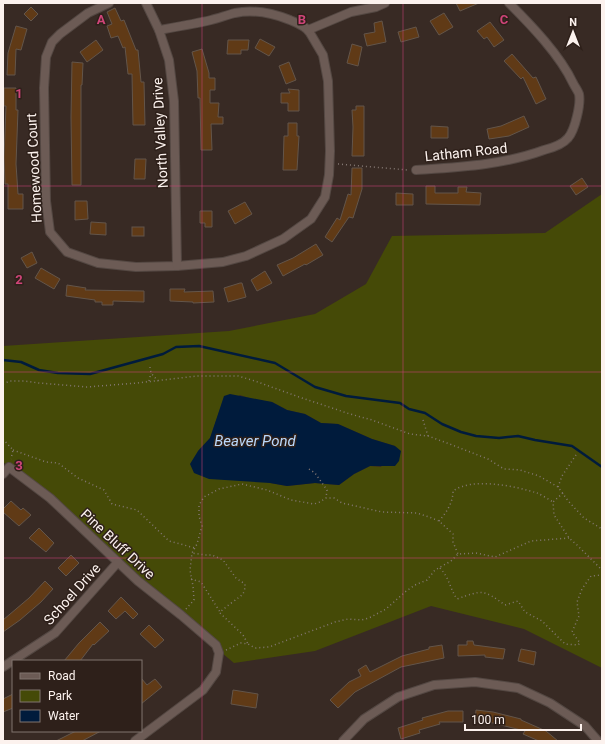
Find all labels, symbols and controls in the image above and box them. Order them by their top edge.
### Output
text: A [97,12,106,27]
text: B [298,12,306,27]
text: C [500,12,509,27]
north arrow [553,12,593,52]
text: N [569,16,577,29]
street label: North Valley Drive [149,77,171,189]
text: 1 [15,86,23,101]
street label: Homewood Court [23,112,45,223]
street label: Latham Road [424,140,508,164]
text: 2 [15,272,23,287]
water label: Beaver Pond [214,432,297,450]
text: 3 [15,458,23,473]
street label: Pine Bluff Drive [78,506,158,582]
street label: Schoel Drive [40,560,104,628]
legend [12,660,142,732]
text: Road [48,669,76,683]
text: Park [48,689,73,703]
scale bar [465,706,581,732]
text: Water [48,709,79,723]
text: 100 m [471,713,505,727]

